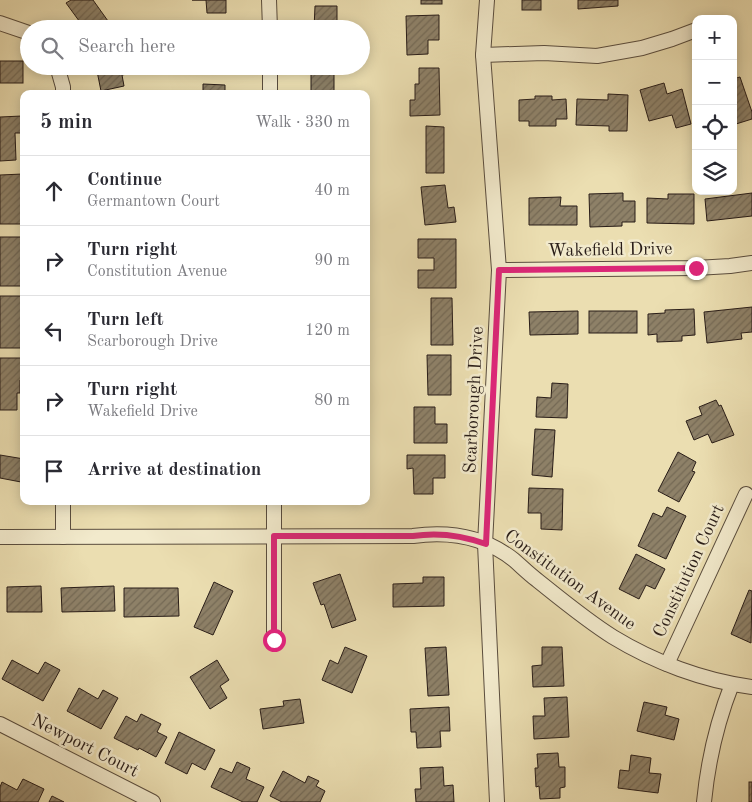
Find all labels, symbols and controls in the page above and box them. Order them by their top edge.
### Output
map controls [692,15,737,195]
button: + [692,15,737,60]
search box [20,20,370,75]
icon: search [38,34,66,62]
text: Search here [78,38,175,57]
button: − [692,60,737,105]
button: locate [692,105,737,150]
text: 5 min [40,112,93,133]
text: Walk · 330 m [255,115,350,131]
button: layers [692,150,737,195]
text: Continue [87,171,162,190]
icon: ahead [40,177,68,205]
text: 40 m [314,183,350,199]
text: Germantown Court [87,194,220,210]
street label: Wakefield Drive [548,240,672,260]
text: Turn right [87,241,177,260]
icon: right [40,247,68,275]
text: 90 m [314,253,350,269]
route end [685,257,708,280]
text: Constitution Avenue [87,264,227,280]
text: Turn left [87,311,164,330]
icon: left [40,317,68,345]
text: 120 m [305,323,350,339]
street label: Scarborough Drive [461,326,487,474]
text: Scarborough Drive [87,334,218,350]
text: Turn right [87,381,177,400]
icon: right [40,387,68,415]
text: 80 m [314,393,350,409]
text: Wakefield Drive [87,404,198,420]
icon: arrive [40,457,68,485]
text: Arrive at destination [87,461,261,480]
street label: Constitution Court [650,502,728,640]
street label: Constitution Avenue [501,526,639,634]
route start [263,629,286,652]
street label: Newport Court [29,711,141,781]

